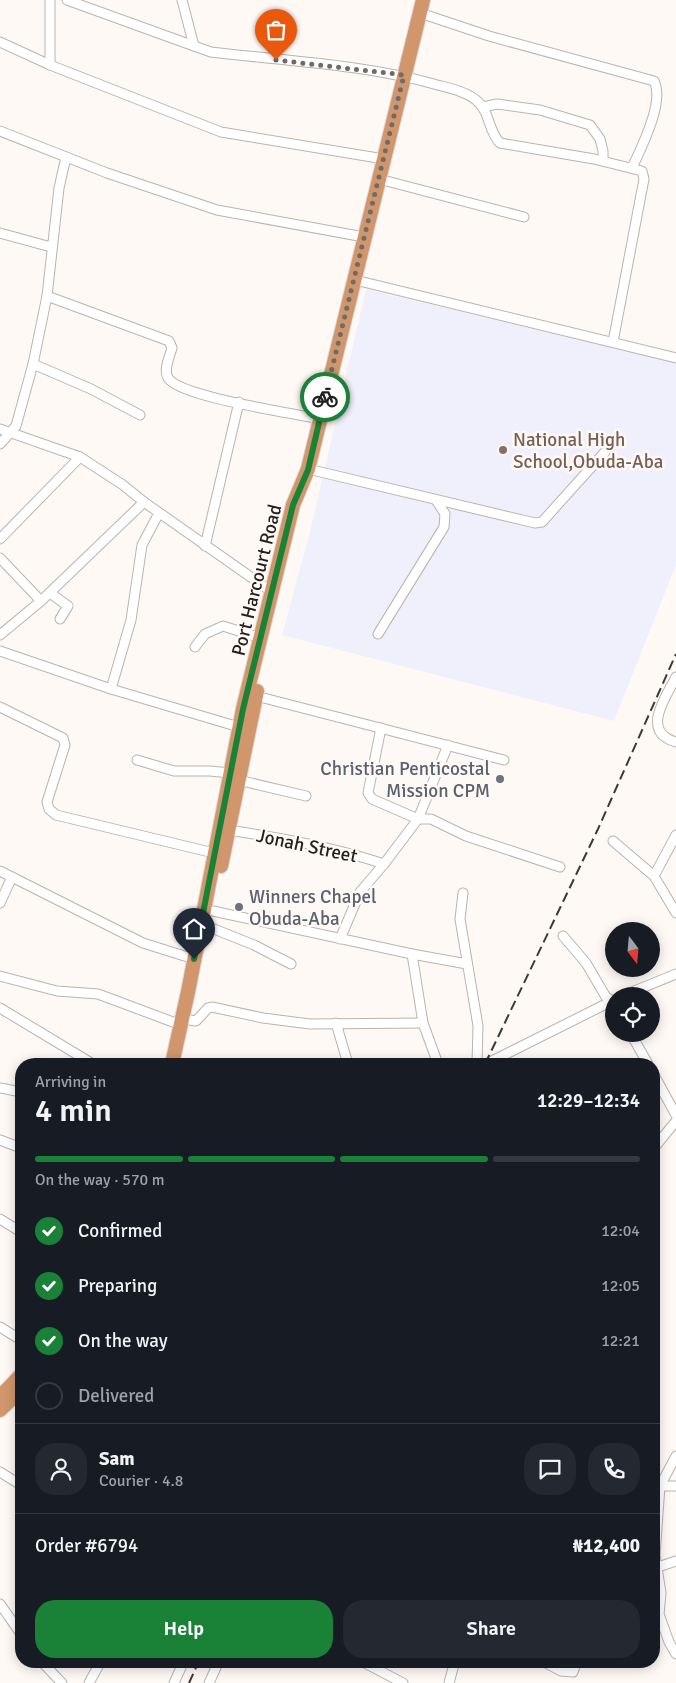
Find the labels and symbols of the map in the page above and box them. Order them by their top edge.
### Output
pin [255,9,297,60]
courier [300,372,350,422]
place label: National High School,Obuda-Aba [513,428,663,474]
marker: National High School,Obuda-Aba [497,444,509,456]
street label: Port Harcourt Road [227,502,287,659]
place label: Christian Penticostal Mission CPM [320,757,490,803]
marker: Christian Penticostal Mission CPM [494,773,506,785]
street label: Jonah Street [254,824,360,868]
place label: Winners Chapel Obuda-Aba [249,885,377,931]
marker: Winners Chapel Obuda-Aba [233,901,245,913]
pin [173,908,215,959]
north arrow [605,922,660,978]

